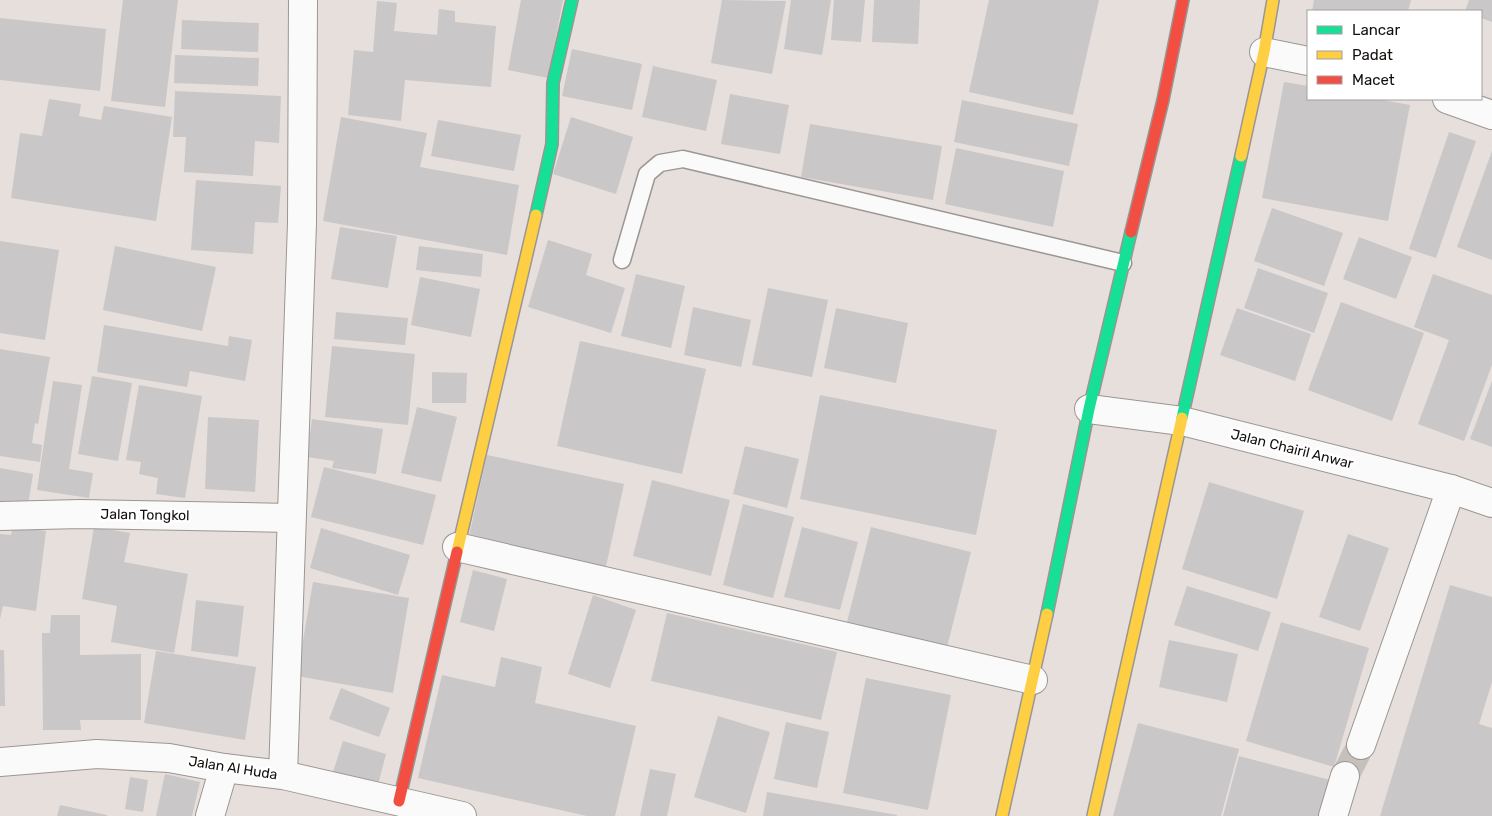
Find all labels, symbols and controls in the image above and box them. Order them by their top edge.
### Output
legend [1307,10,1482,100]
text: Lancar [1352,21,1400,39]
text: Padat [1352,46,1393,64]
text: Macet [1352,71,1395,89]
street label: Jalan Chairil Anwar [1229,426,1356,473]
street label: Jalan Tongkol [100,506,190,524]
street label: Jalan Al Huda [187,753,279,783]

